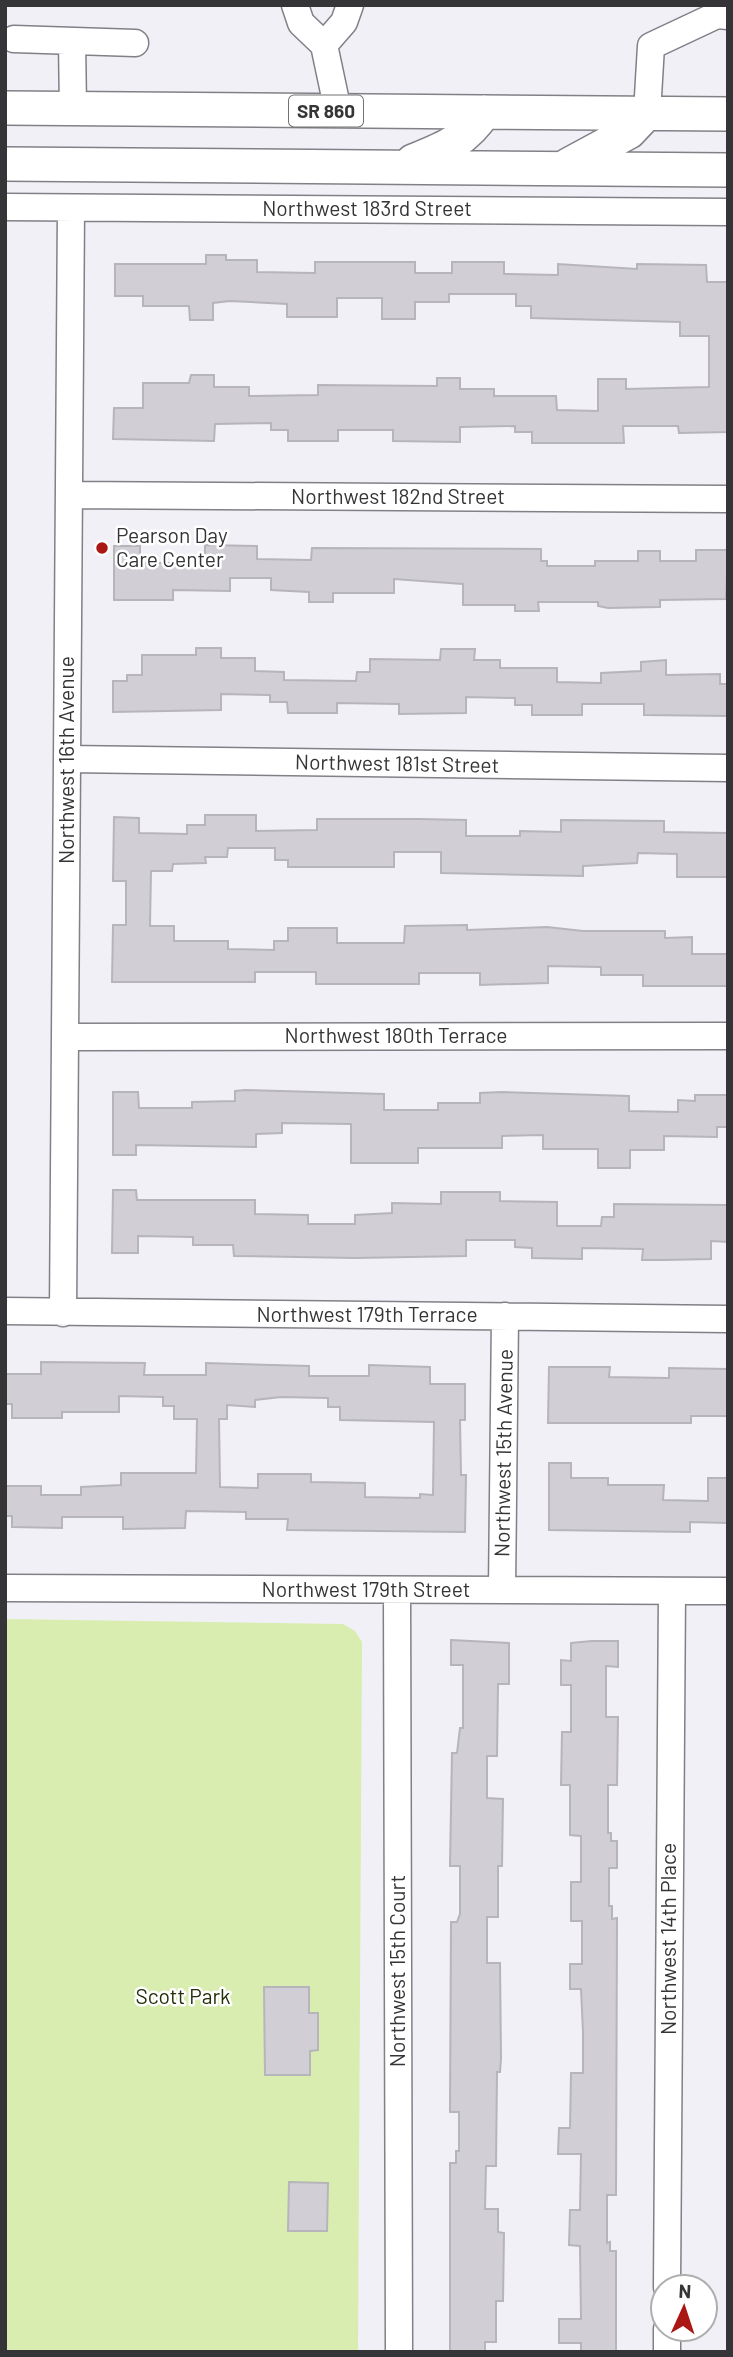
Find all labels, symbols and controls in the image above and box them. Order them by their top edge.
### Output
road number: SR 860 [289,96,363,127]
street label: Northwest 183rd Street [262,195,472,220]
street label: Northwest 182nd Street [291,483,505,508]
place label: Pearson Day Care Center [116,522,228,571]
marker: Pearson Day Care Center [94,540,110,556]
street label: Northwest 16th Avenue [53,656,78,864]
street label: Northwest 181st Street [295,748,499,777]
street label: Northwest 180th Terrace [284,1022,508,1047]
street label: Northwest 179th Terrace [256,1301,478,1326]
street label: Northwest 15th Avenue [488,1349,517,1557]
street label: Northwest 179th Street [262,1576,470,1601]
street label: Northwest 14th Place [655,1843,680,2035]
street label: Northwest 15th Court [384,1875,409,2067]
park label: Scott Park [135,1983,231,2008]
north arrow [649,2273,719,2343]
text: N [678,2279,692,2302]

